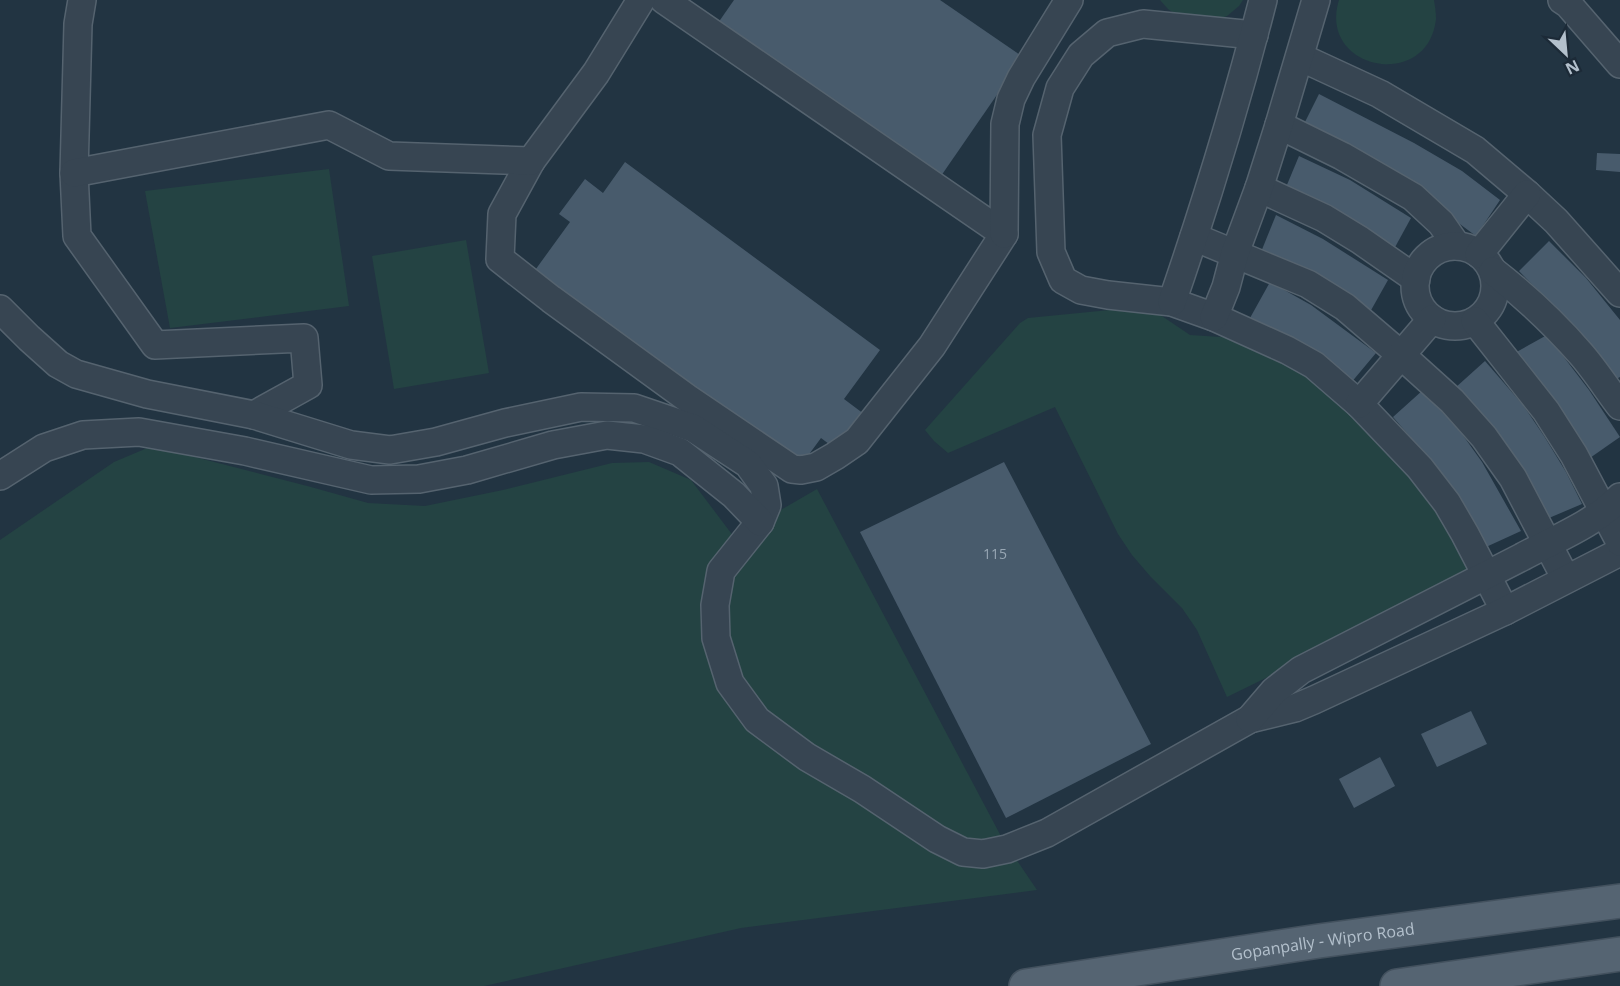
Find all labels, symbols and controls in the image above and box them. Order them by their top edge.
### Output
north arrow [1536,24,1596,84]
text: N [1562,55,1583,80]
house number: 115 [983,544,1007,563]
street label: Gopanpally - Wipro Road [1229,917,1416,965]

